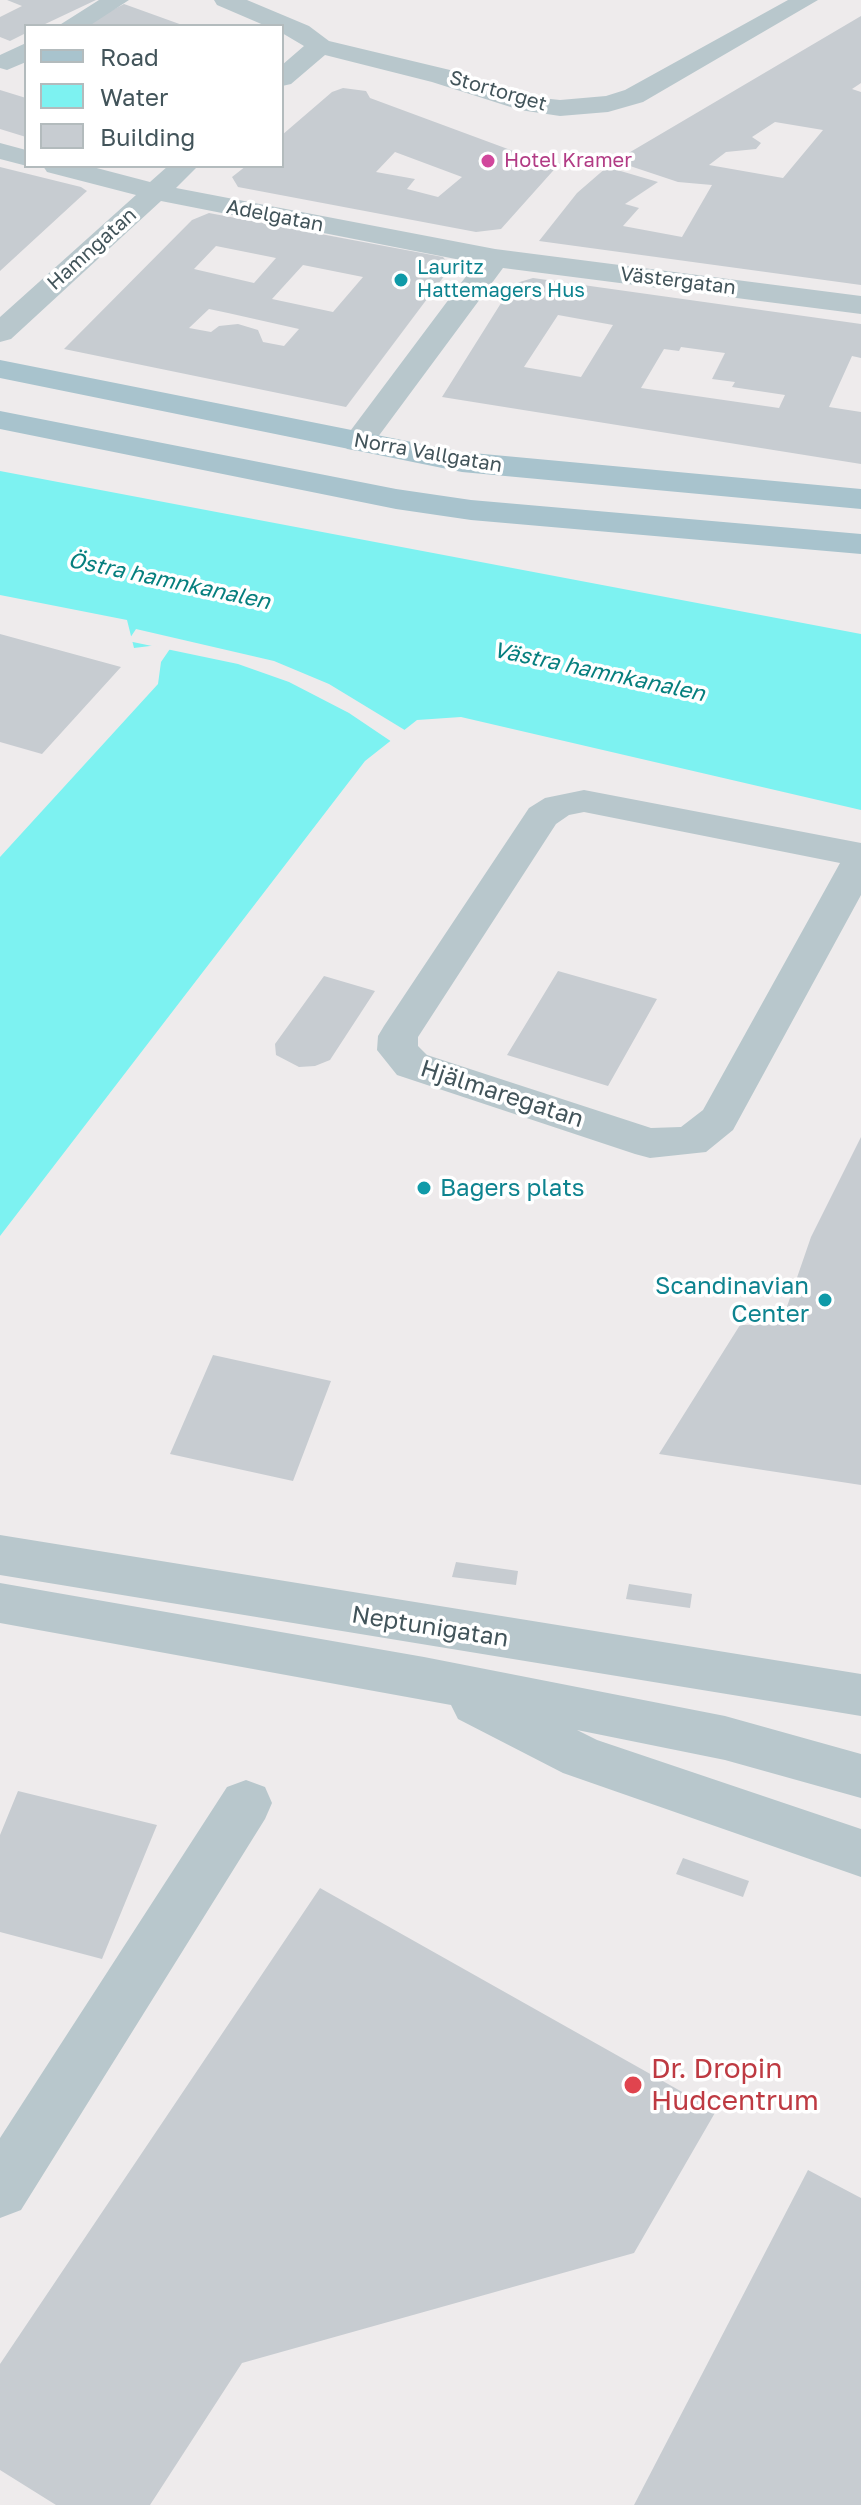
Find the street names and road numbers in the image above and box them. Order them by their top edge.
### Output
street label: Stortorget [447,66,549,116]
street label: Adelgatan [224,195,326,237]
street label: Hamngatan [43,203,141,295]
street label: Västergatan [619,262,737,300]
street label: Norra Vallgatan [352,428,504,478]
street label: Hjälmaregatan [417,1054,587,1134]
street label: Neptunigatan [350,1600,510,1654]

